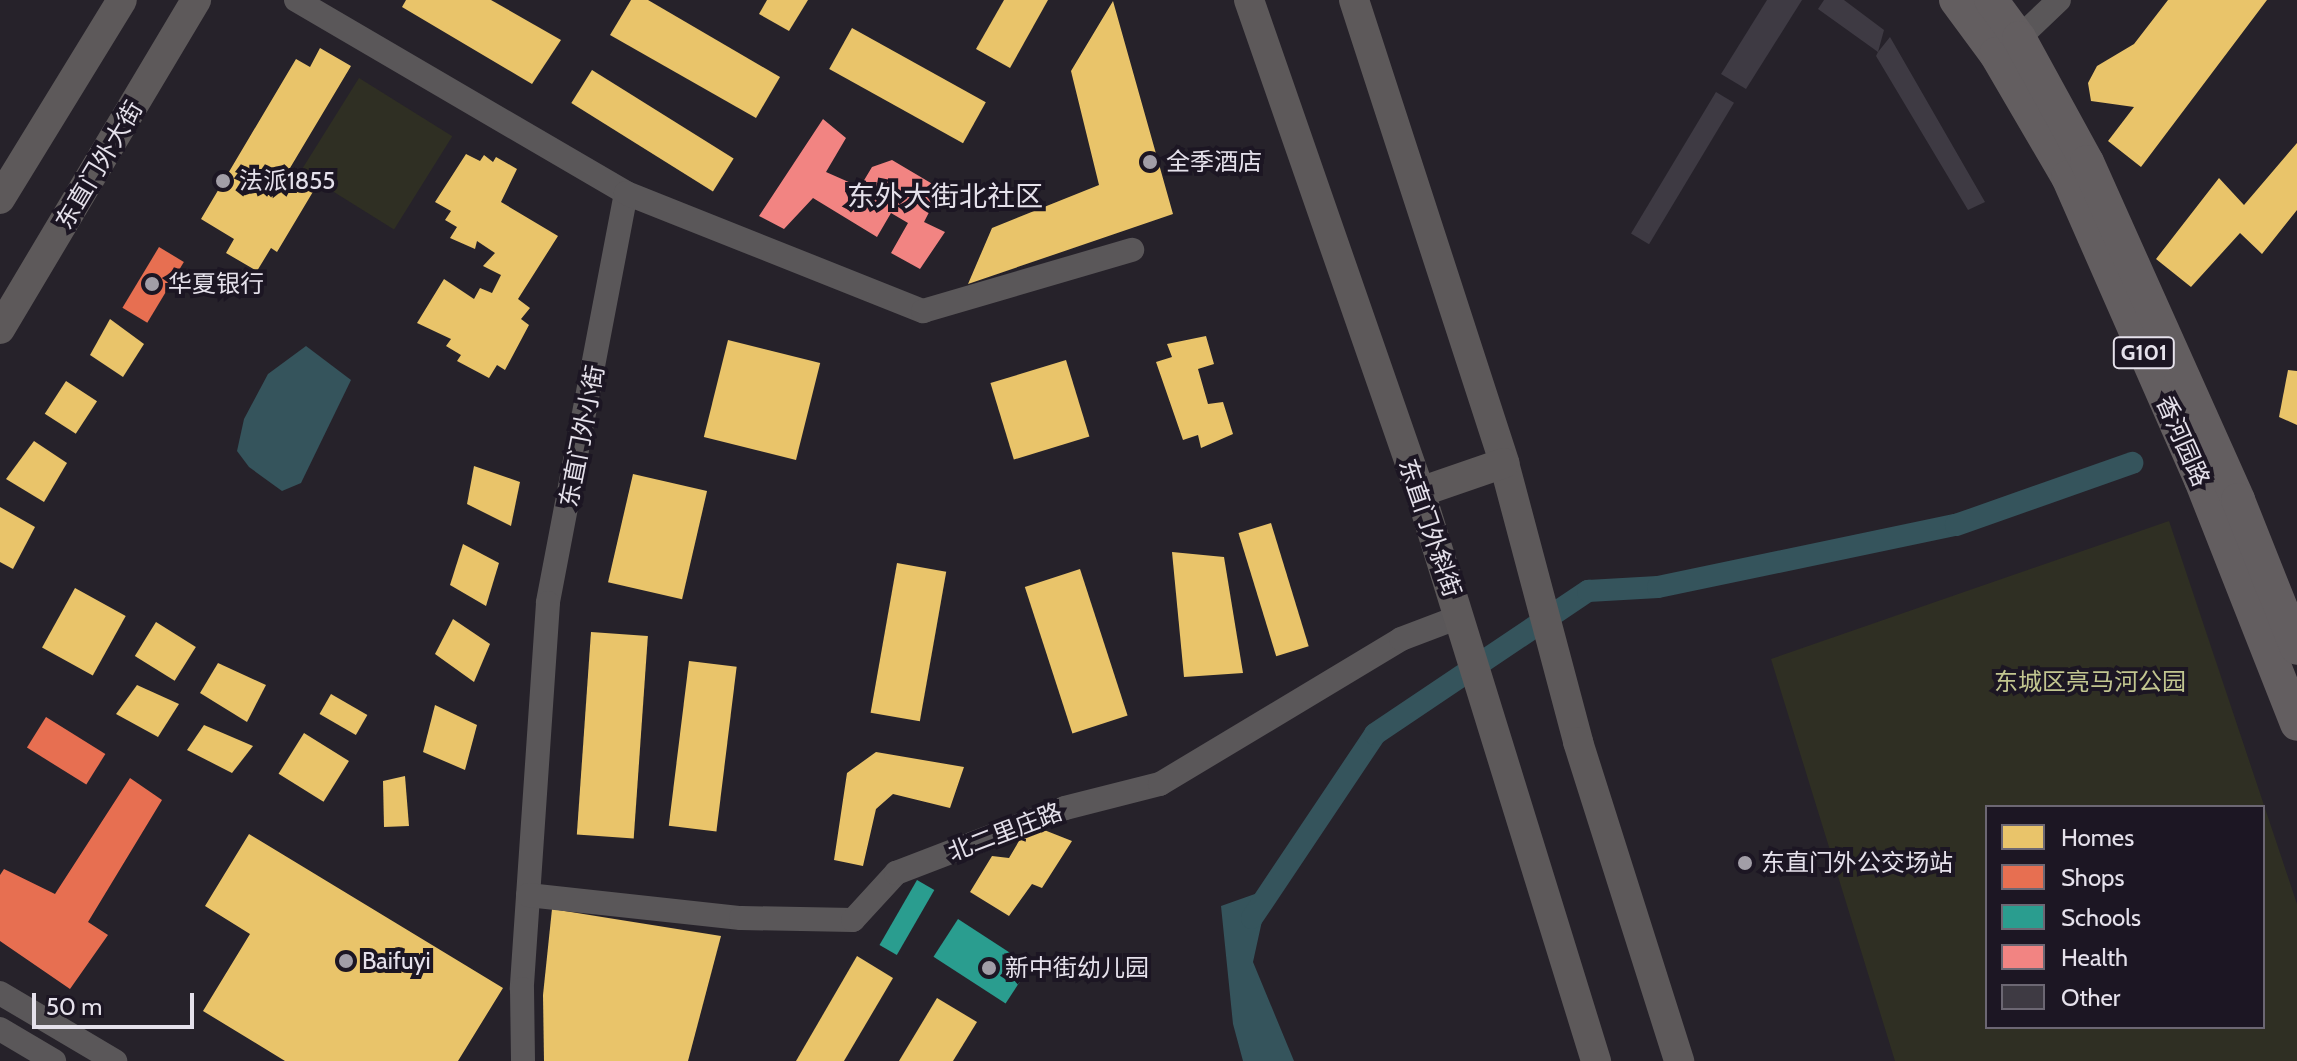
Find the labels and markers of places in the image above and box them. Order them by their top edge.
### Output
place label: 全季酒店 [1166,148,1262,176]
marker: 全季酒店 [1141,153,1159,171]
place label: 法派1855 [239,167,335,195]
marker: 法派1855 [214,172,232,190]
place label: 华夏银行 [168,270,264,298]
marker: 华夏银行 [143,275,161,293]
place label: 东直门外公交场站 [1761,849,1953,877]
marker: 东直门外公交场站 [1736,854,1754,872]
place label: Baifuyi [362,947,431,975]
marker: Baifuyi [337,952,355,970]
place label: 新中街幼儿园 [1005,954,1149,982]
marker: 新中街幼儿园 [980,959,998,977]

